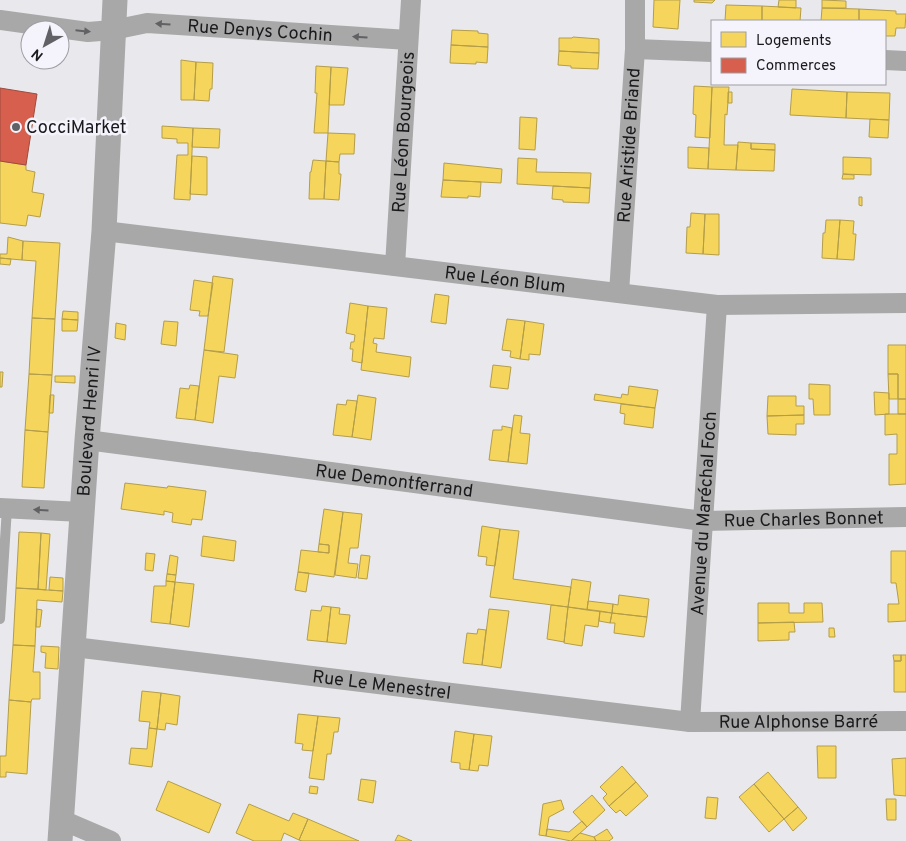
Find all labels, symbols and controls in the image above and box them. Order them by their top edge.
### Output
street label: Rue Denys Cochin [187,16,333,48]
one-way arrow [154,19,170,27]
north arrow [20,20,70,70]
legend [711,20,886,85]
one-way arrow [75,27,91,35]
one-way arrow [352,32,368,40]
text: Logements [756,32,832,51]
text: N [29,44,47,64]
street label: Rue Léon Bourgeois [388,51,421,214]
text: Commerces [756,57,836,76]
street label: Rue Aristide Briand [614,67,647,224]
place label: CocciMarket [26,117,127,140]
marker: CocciMarket [10,121,22,133]
street label: Rue Léon Blum [443,262,567,300]
street label: Boulevard Henri IV [73,345,108,497]
street label: Avenue du Maréchal Foch [687,411,723,616]
street label: Rue Demontferrand [314,460,474,504]
one-way arrow [33,505,49,513]
street label: Rue Charles Bonnet [723,507,884,534]
street label: Rue Le Menestrel [311,666,452,706]
street label: Rue Alphonse Barré [719,711,878,735]

